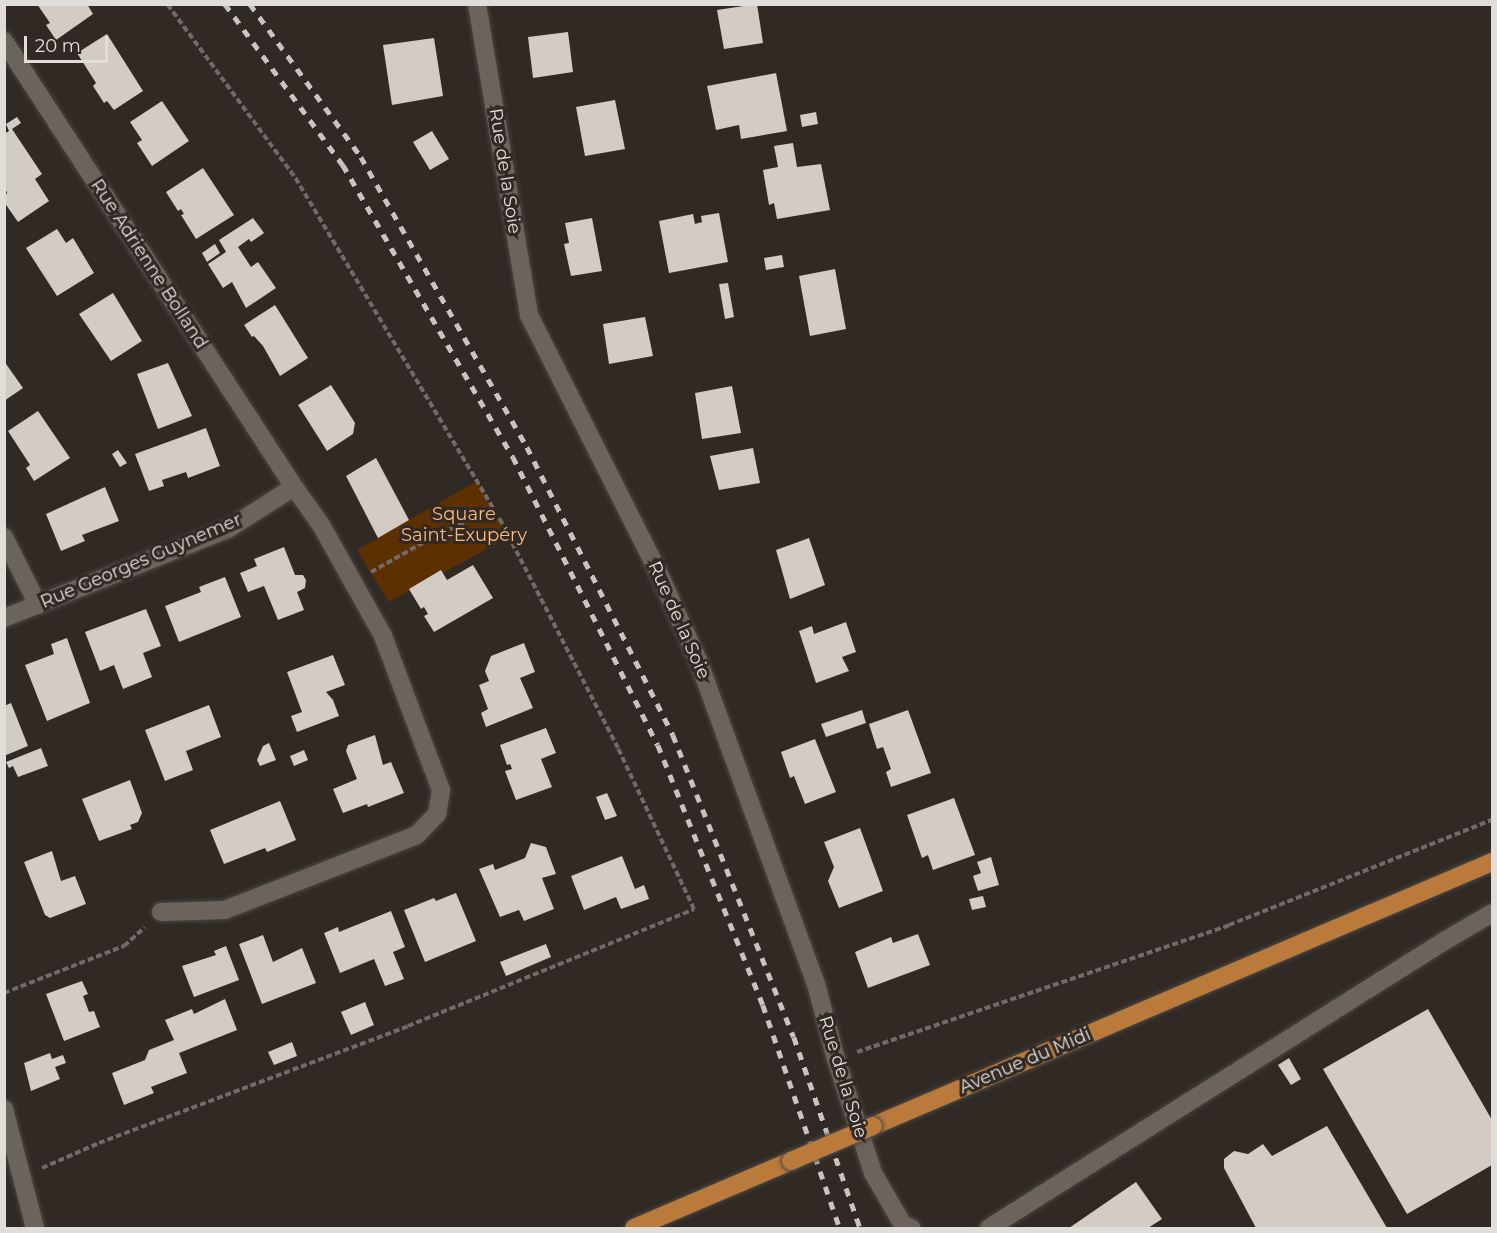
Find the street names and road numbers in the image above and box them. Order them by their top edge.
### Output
street label: Rue de la Soie [484,107,526,235]
street label: Rue Adrienne Bolland [86,175,212,353]
street label: Rue Georges Guynemer [37,509,245,613]
street label: Rue de la Soie [643,558,715,682]
street label: Rue de la Soie [814,1013,872,1141]
street label: Avenue du Midi [956,1024,1094,1098]

